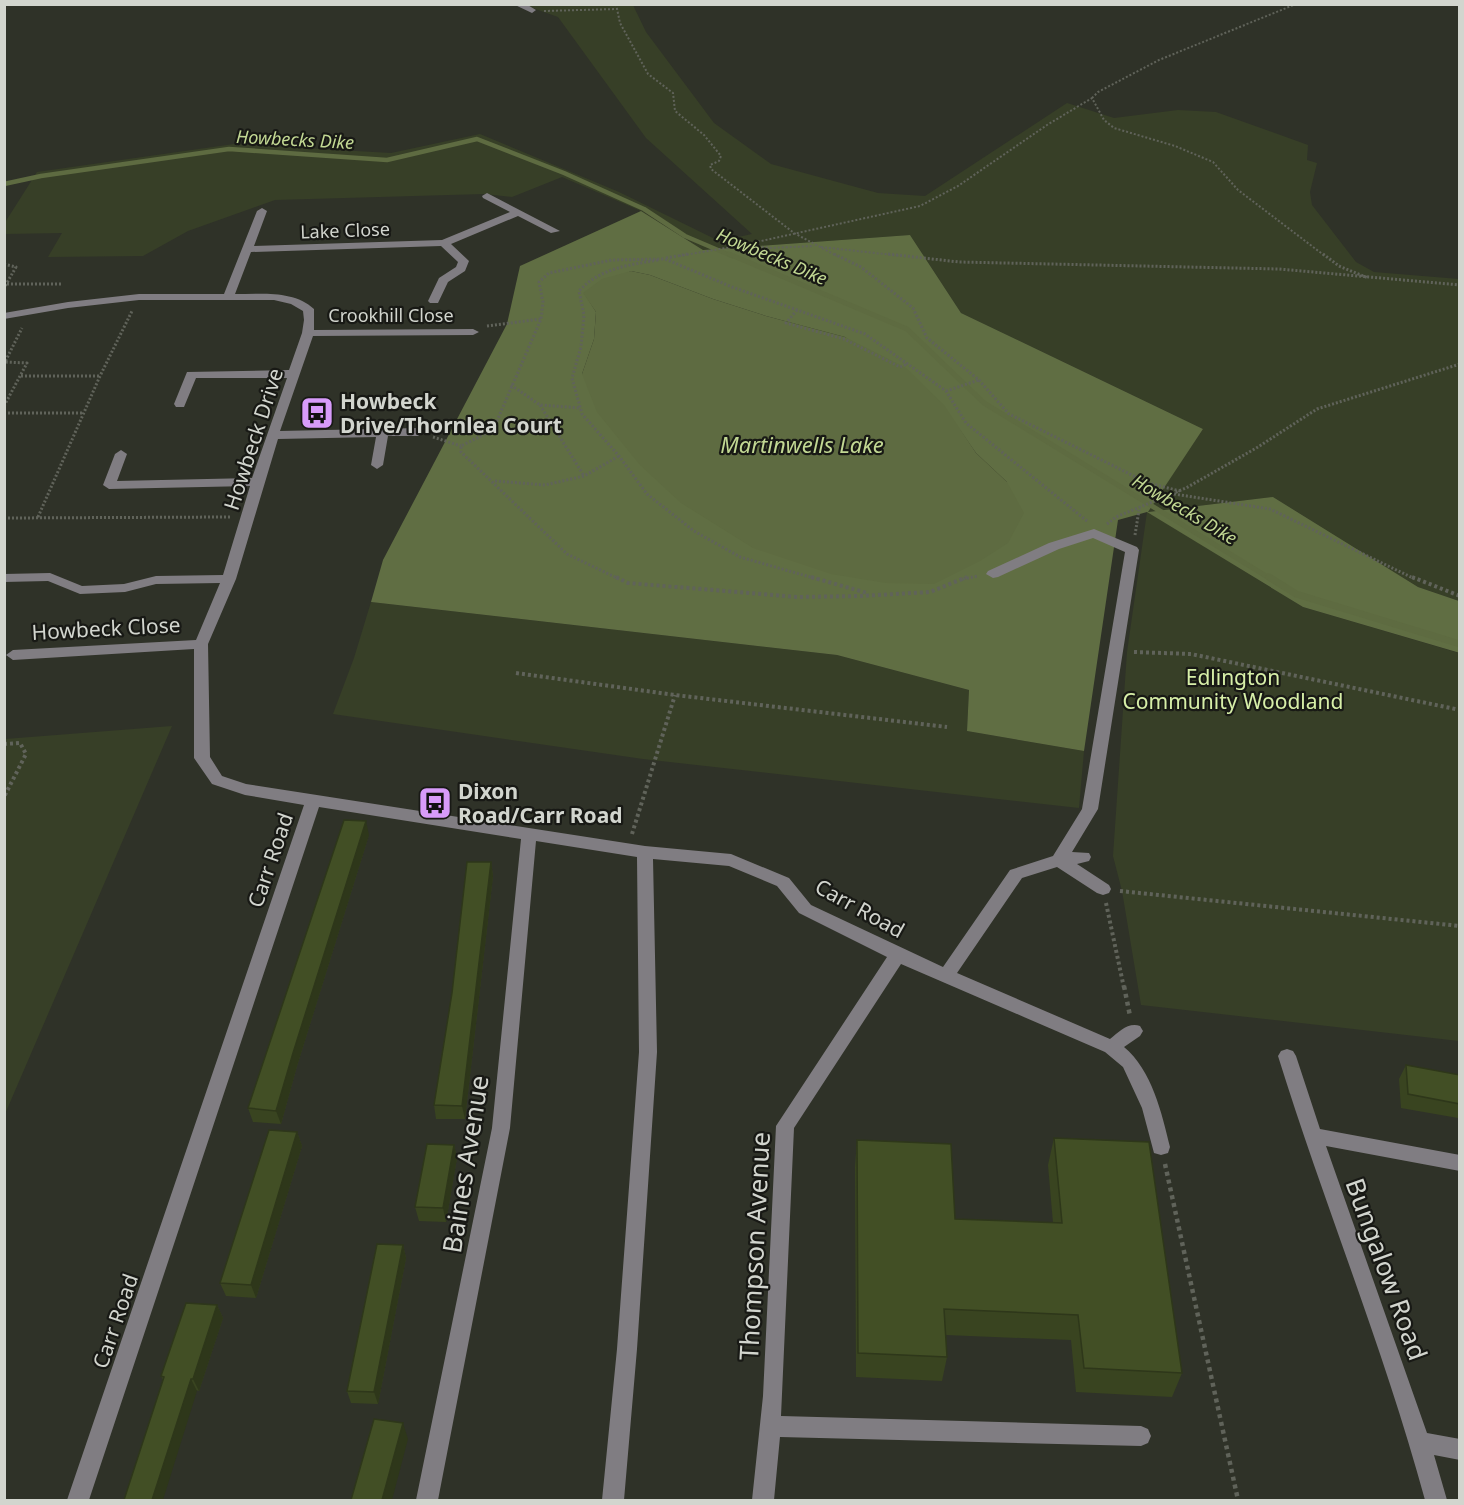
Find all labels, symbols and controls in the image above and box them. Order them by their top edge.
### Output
water label: Howbecks Dike [235,124,355,154]
street label: Lake Close [300,216,390,244]
water label: Howbecks Dike [713,222,831,290]
street label: Crookhill Close [328,303,454,327]
street label: Howbeck Drive [217,364,289,514]
place label: Howbeck Drive/Thornlea Court [340,387,562,439]
bus stop icon: Howbeck Drive/Thornlea Court [299,395,335,431]
water label: Martinwells Lake [720,429,884,459]
water label: Howbecks Dike [1128,468,1242,550]
street label: Howbeck Close [31,610,181,646]
park label: Edlington Community Woodland [1123,663,1343,715]
place label: Dixon Road/Carr Road [458,777,623,829]
bus stop icon: Dixon Road/Carr Road [417,785,453,821]
street label: Carr Road [241,809,299,911]
street label: Carr Road [810,872,910,944]
street label: Baines Avenue [433,1073,497,1255]
street label: Thompson Avenue [730,1131,778,1361]
street label: Bungalow Road [1337,1173,1437,1365]
street label: Carr Road [86,1270,144,1372]

